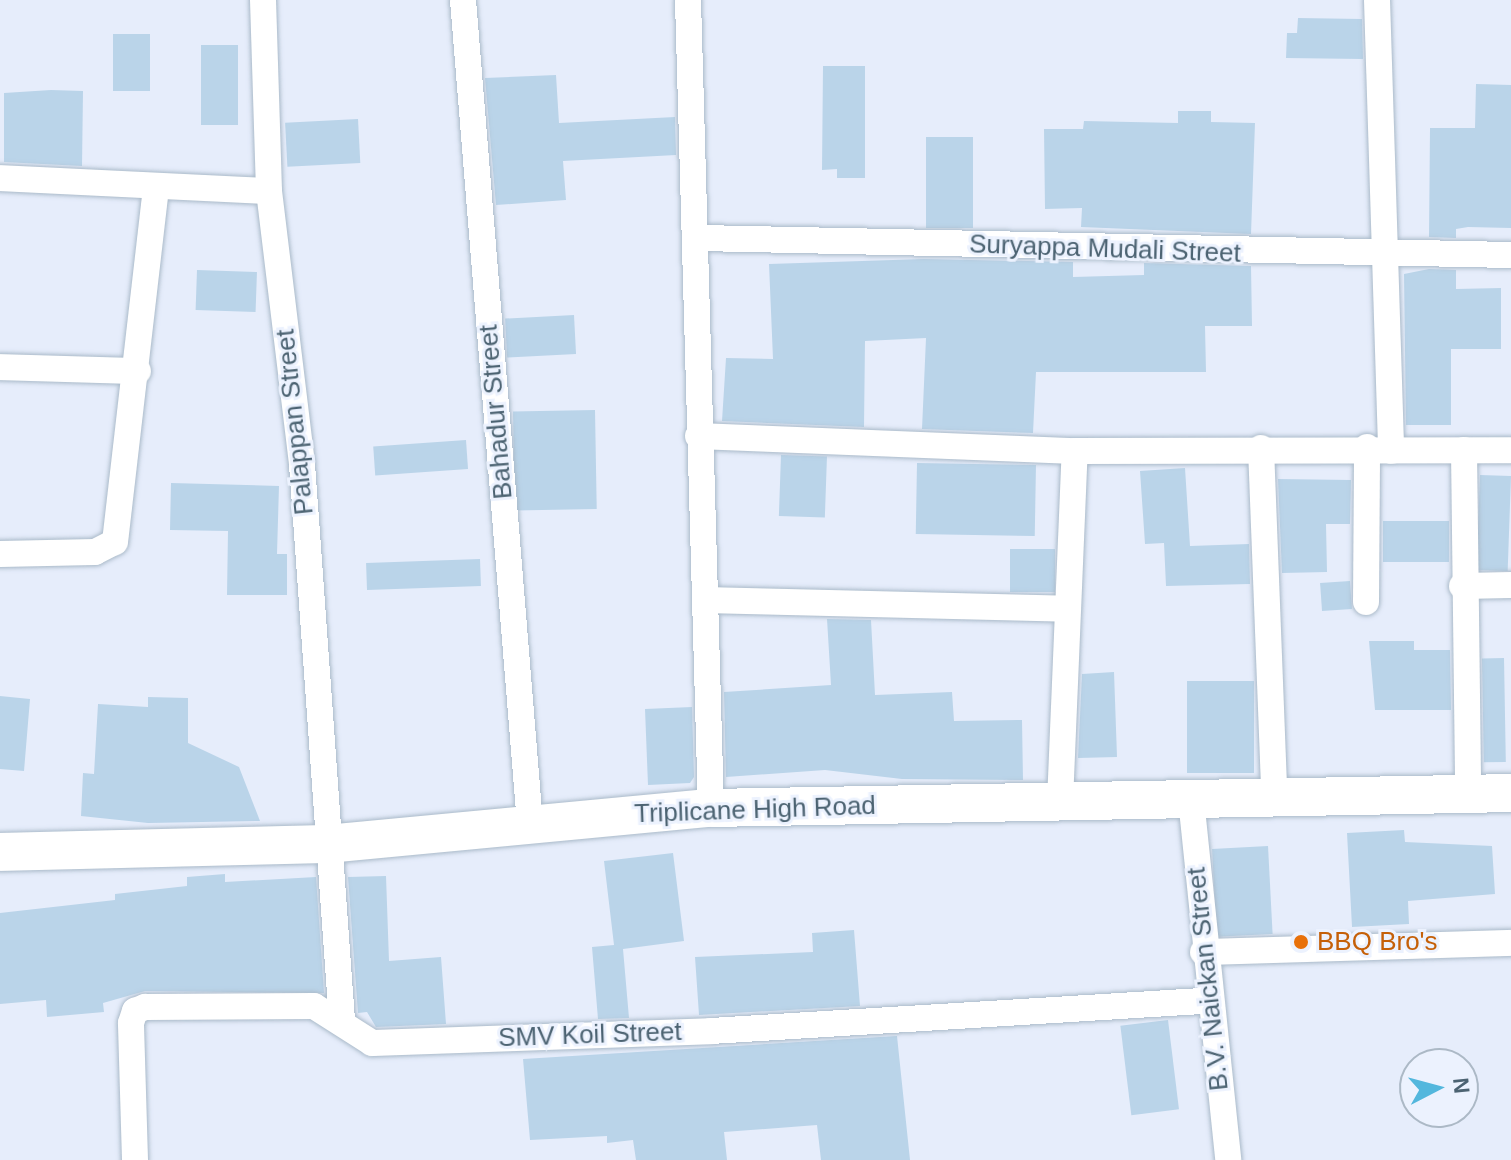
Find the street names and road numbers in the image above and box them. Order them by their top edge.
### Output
street label: Suryappa Mudali Street [969,229,1241,269]
street label: Bahadur Street [473,324,519,500]
street label: Palappan Street [270,328,320,516]
street label: Triplicane High Road [634,790,876,830]
street label: B.V. Naickan Street [1181,866,1235,1092]
street label: SMV Koil Street [498,1016,682,1054]

